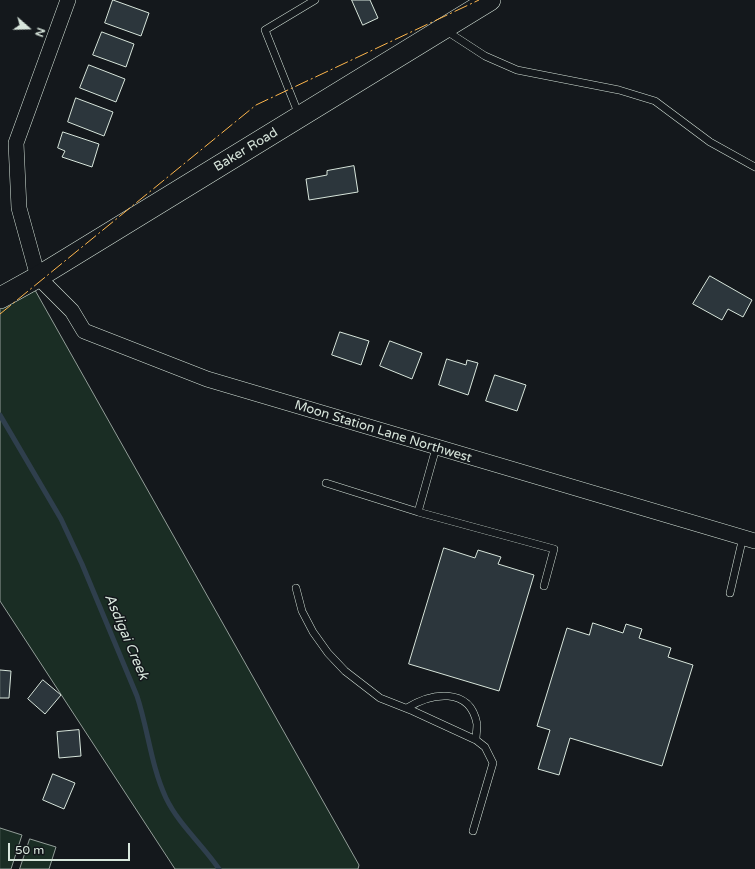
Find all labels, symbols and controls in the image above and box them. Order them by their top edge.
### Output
north arrow [8,8,48,48]
text: N [32,26,47,39]
street label: Baker Road [211,125,281,175]
street label: Moon Station Lane Northwest [292,398,474,466]
water label: Asdigai Creek [100,592,152,682]
scale bar [10,835,132,861]
text: 50 m [15,843,44,857]

